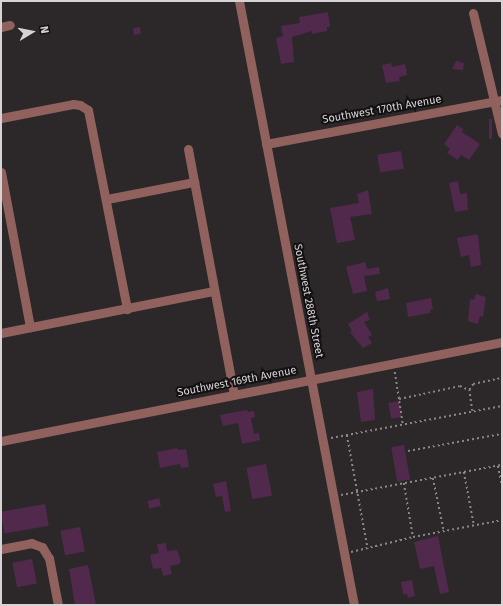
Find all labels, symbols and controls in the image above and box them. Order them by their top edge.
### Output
north arrow [12,12,52,52]
text: N [37,25,51,35]
street label: Southwest 170th Avenue [321,93,443,127]
street label: Southwest 288th Street [290,243,326,359]
street label: Southwest 169th Avenue [176,364,298,400]

